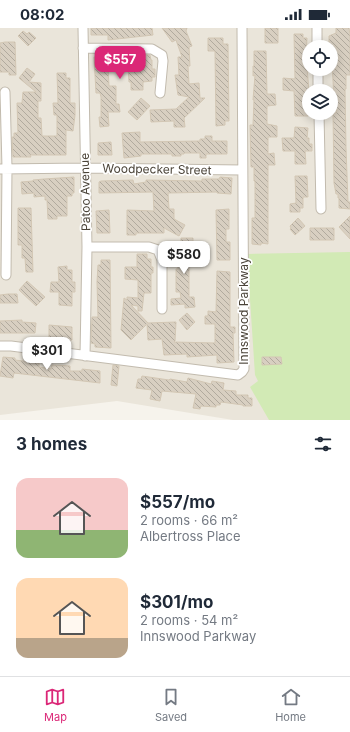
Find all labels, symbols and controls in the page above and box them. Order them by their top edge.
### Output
text: 08:02 [20,5,64,24]
map controls [302,40,338,120]
button: locate [302,40,338,76]
pin: $557 [96,46,144,80]
text: $557 [104,51,136,67]
button: layers [302,84,338,120]
street label: Patoo Avenue [77,153,93,231]
street label: Woodpecker Street [102,161,212,177]
pin: $580 [160,241,208,275]
text: $580 [167,246,201,262]
street label: Innswood Parkway [236,257,251,365]
pin: $301 [23,337,71,371]
text: $301 [31,342,63,358]
icon: filters [312,433,334,455]
text: 3 homes [16,434,87,454]
text: $557/mo [140,492,215,512]
icon: home [48,494,96,542]
text: 2 rooms · 66 m² [140,512,238,528]
text: Albertross Place [140,528,241,544]
text: $301/mo [140,592,213,612]
icon: home [48,594,96,642]
text: 2 rooms · 54 m² [140,612,238,628]
text: Innswood Parkway [140,628,256,644]
tab: Map [44,686,67,724]
tab: Saved [155,686,187,724]
tab: Home [275,686,306,724]

